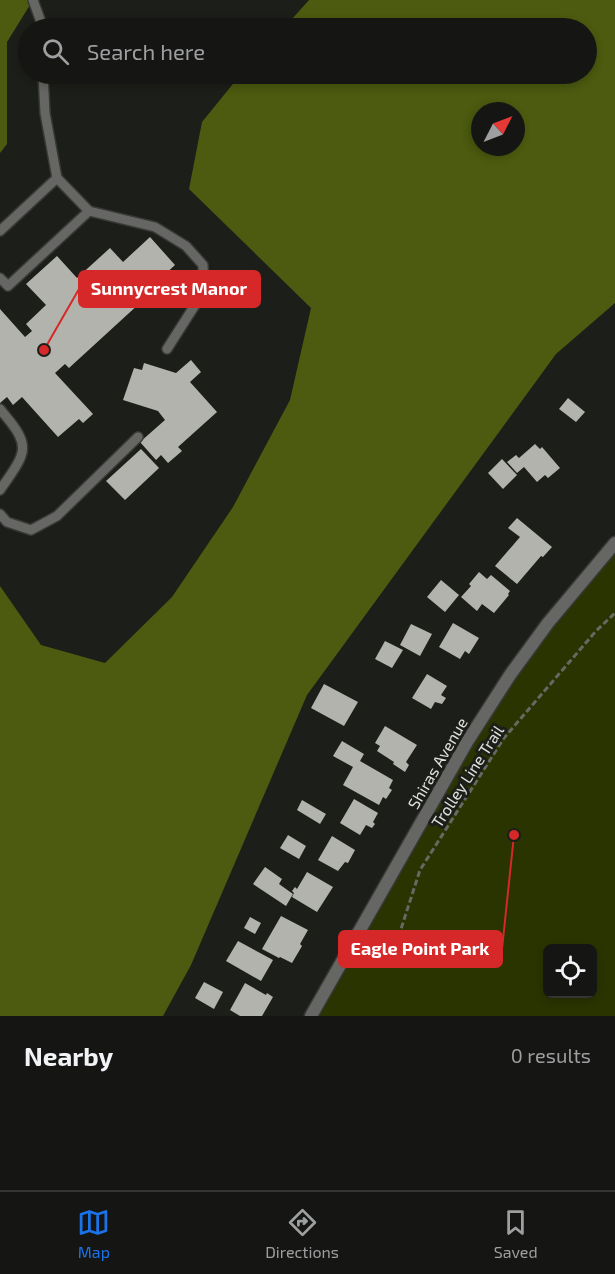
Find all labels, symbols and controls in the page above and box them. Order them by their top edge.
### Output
search box [18,18,597,84]
icon: search [39,35,72,68]
text: Search here [87,38,205,64]
north arrow [471,102,525,156]
callout: Sunnycrest Manor [79,271,260,307]
text: Sunnycrest Manor [91,277,248,299]
street label: Shiras Avenue [403,714,471,812]
street label: Trolley Line Trail [427,721,507,831]
callout: Eagle Point Park [339,931,502,967]
text: Eagle Point Park [351,937,489,959]
map controls [543,944,597,998]
button: locate [543,944,597,998]
text: Nearby [24,1040,113,1071]
text: 0 results [511,1043,591,1067]
tab: Map [77,1206,110,1261]
tab: Directions [265,1206,339,1261]
tab: Saved [494,1206,538,1261]

